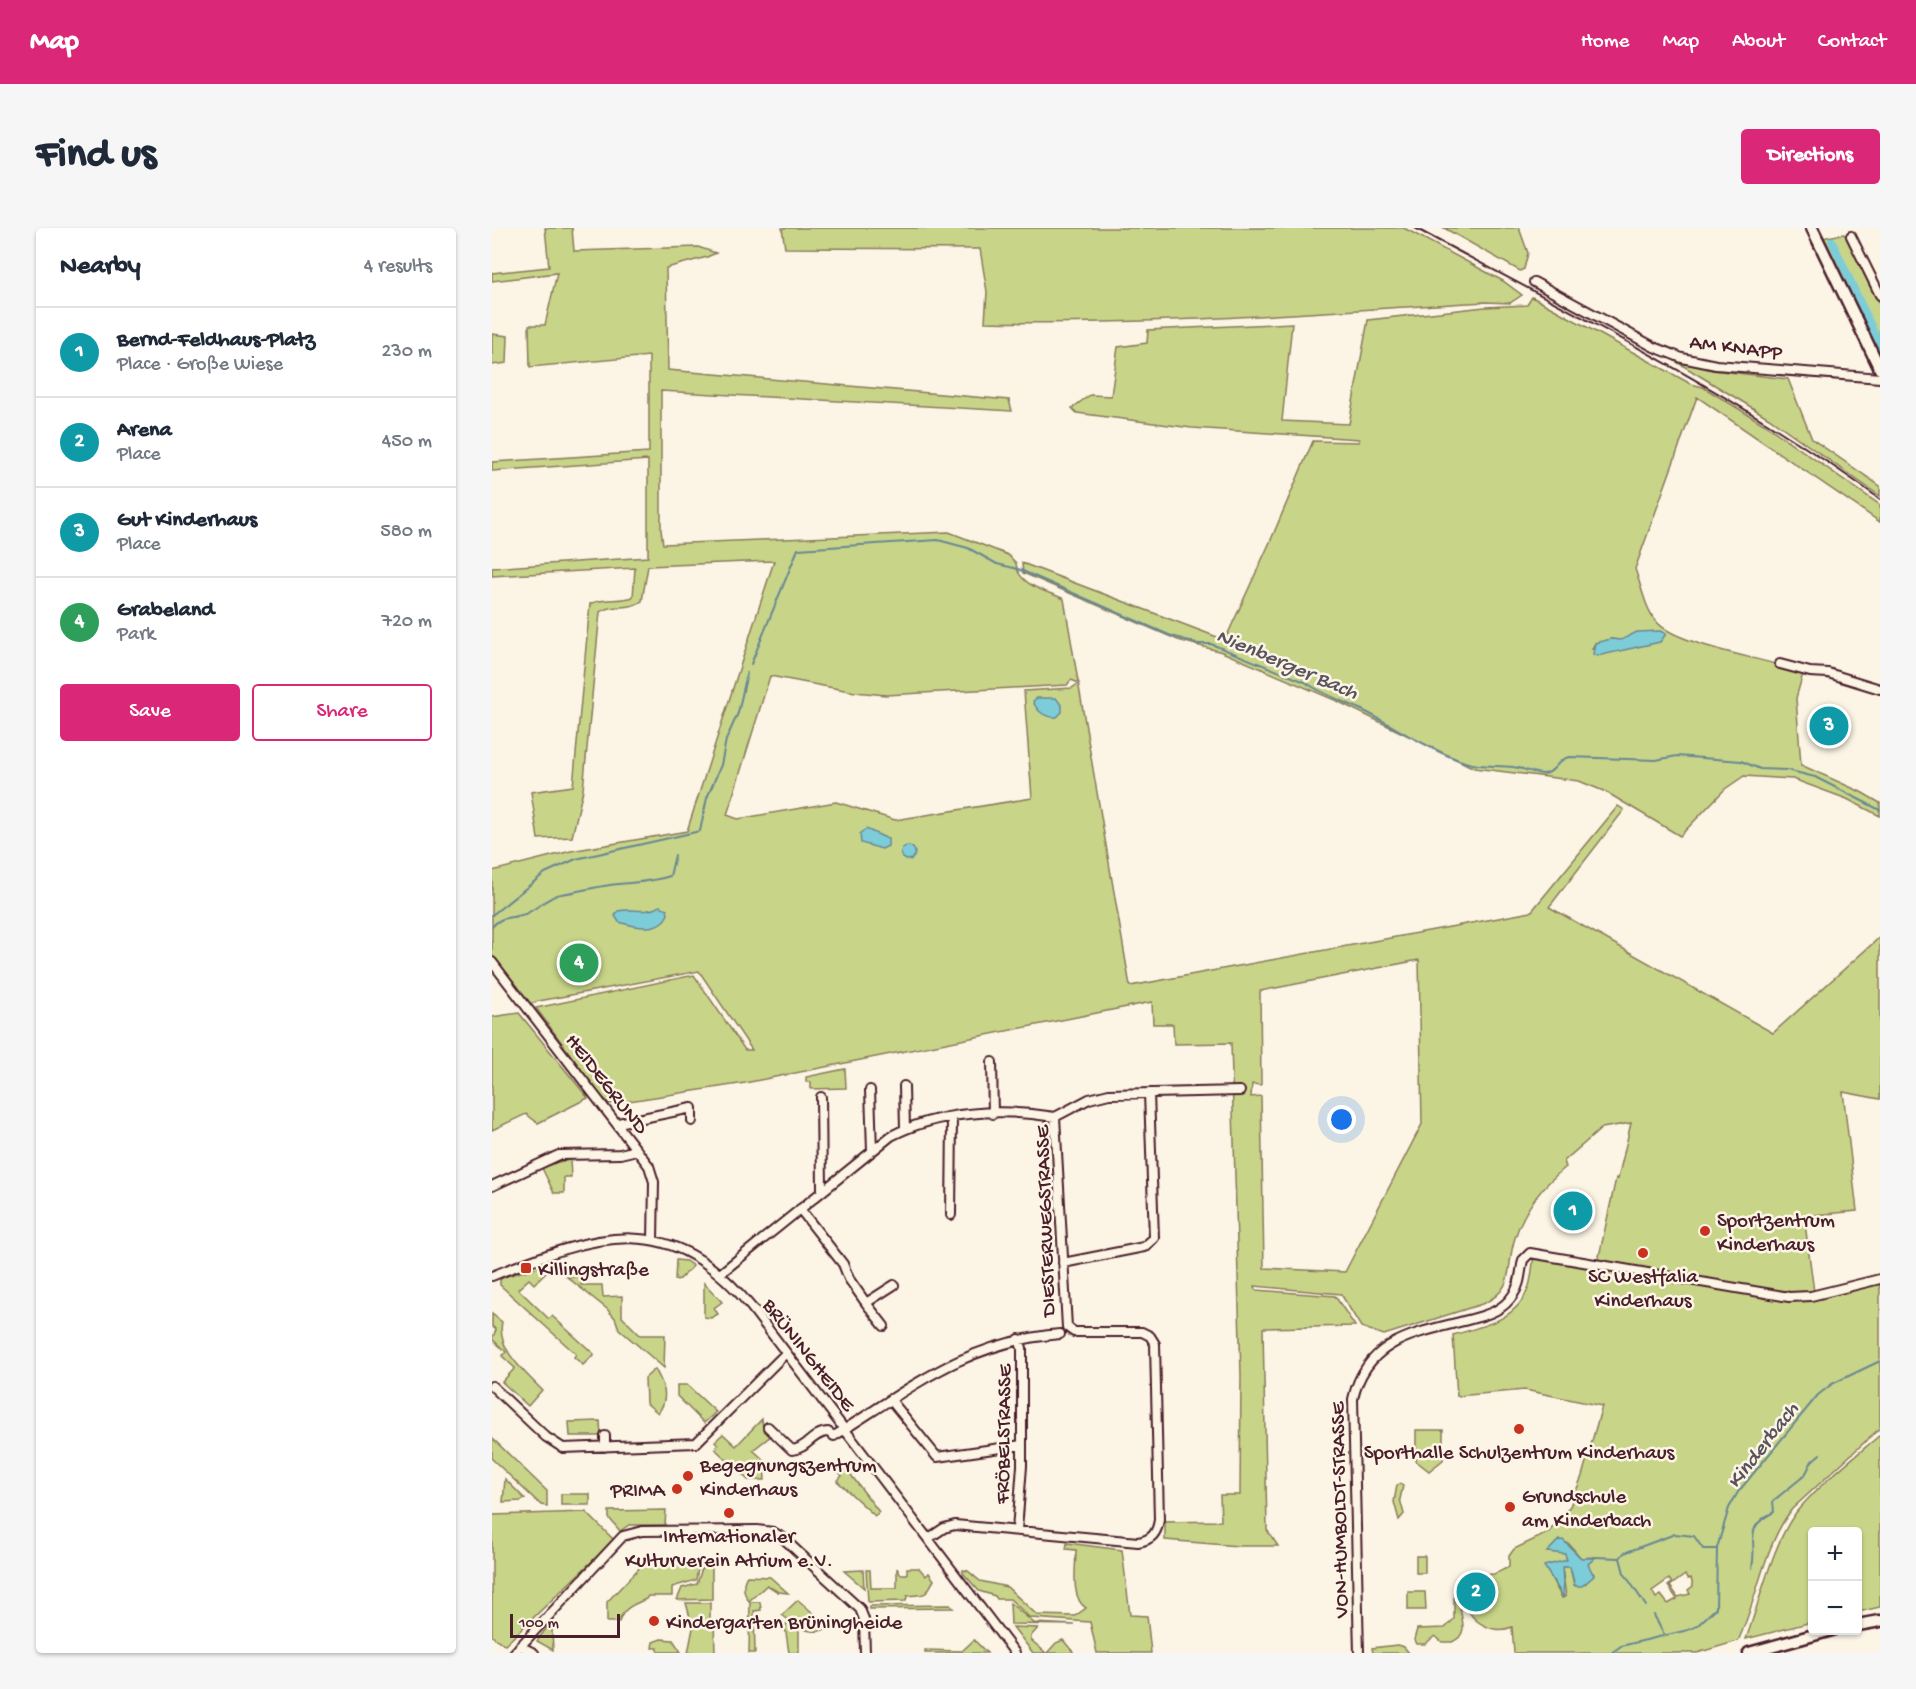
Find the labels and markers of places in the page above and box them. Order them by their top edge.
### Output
pin: 3 [1810,704,1848,748]
pin: 4 [560,940,598,986]
pin: 1 [1554,1188,1592,1234]
place label: Sportzentrum Kinderhaus [1717,1210,1835,1259]
marker: Sportzentrum Kinderhaus [1698,1224,1712,1238]
marker: SC Westfalia Kinderhaus [1636,1246,1650,1260]
place label: Killingstraße [538,1259,650,1284]
marker: Killingstraße [519,1261,533,1275]
place label: SC Westfalia Kinderhaus [1588,1266,1699,1315]
marker: Sporthalle Schulzentrum Kinderhaus [1512,1422,1526,1436]
place label: Sporthalle Schulzentrum Kinderhaus [1364,1442,1676,1467]
place label: Begegnungszentrum Kinderhaus [699,1455,877,1504]
marker: Begegnungszentrum Kinderhaus [681,1469,695,1483]
place label: PRIMA [609,1480,667,1505]
marker: PRIMA [670,1482,684,1496]
place label: Grundschule am Kinderbach [1522,1486,1651,1535]
marker: Grundschule am Kinderbach [1503,1500,1517,1514]
marker: Internationaler Kulturverein Atrium e.V. [722,1506,736,1520]
place label: Internationaler Kulturverein Atrium e.V. [625,1526,833,1575]
pin: 2 [1456,1570,1496,1614]
place label: Kindergarten Brüningheide [666,1612,904,1637]
marker: Kindergarten Brüningheide [647,1614,661,1628]

